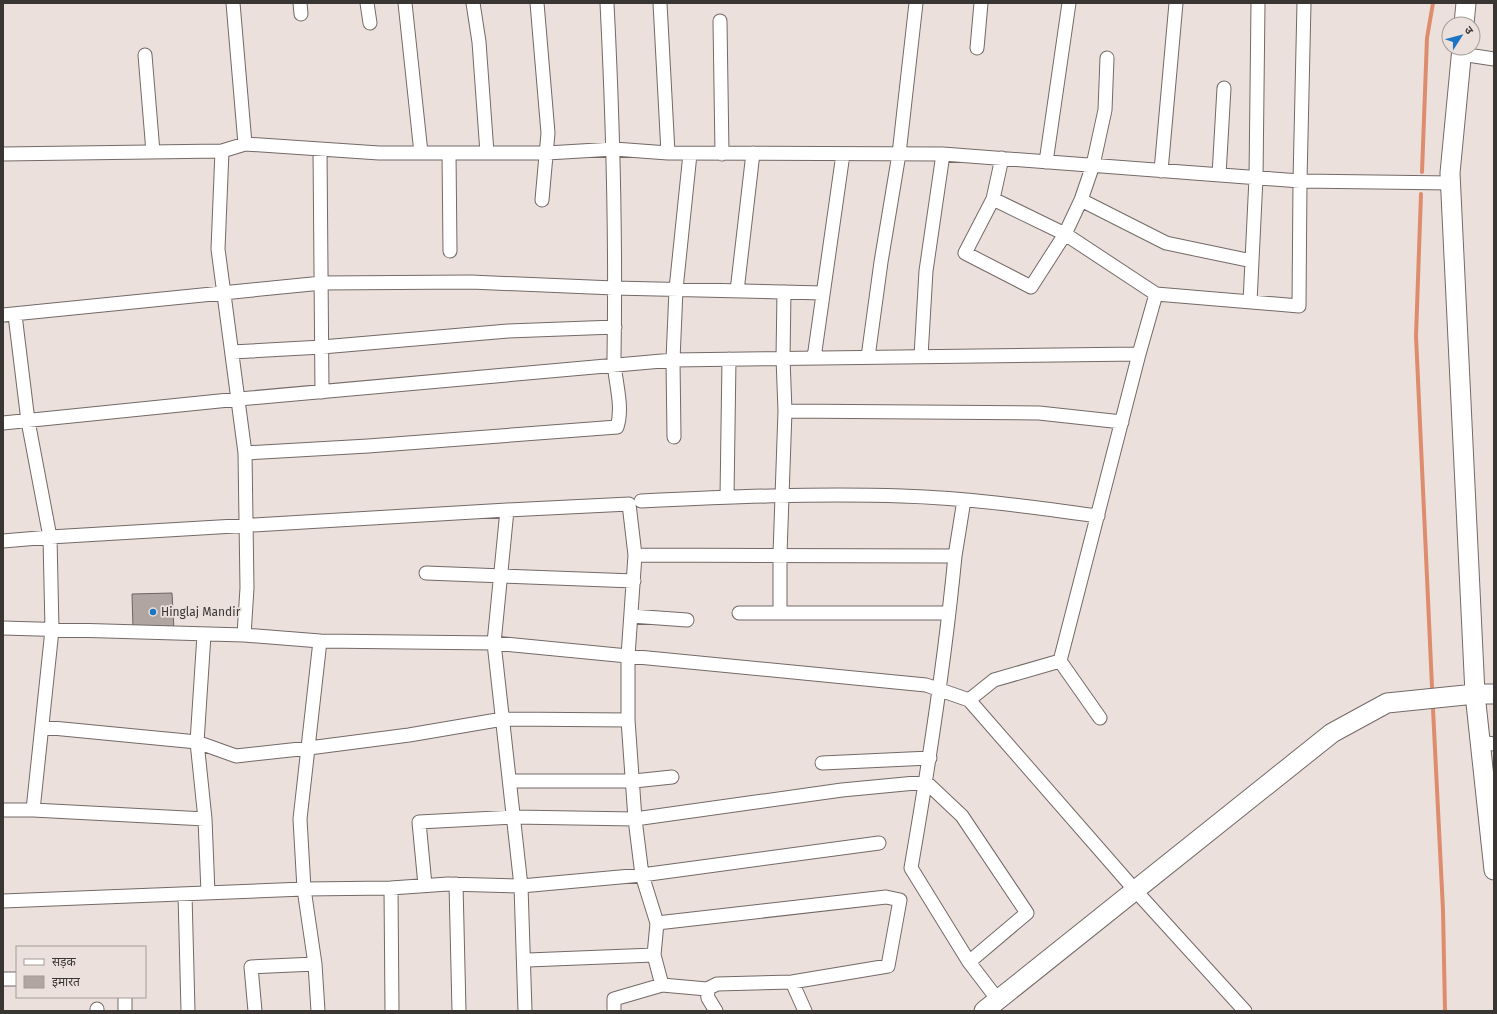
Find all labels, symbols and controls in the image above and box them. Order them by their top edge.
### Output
north arrow [1441,16,1481,56]
text: उ [1462,24,1476,37]
place label: Hinglaj Mandir [161,605,241,619]
marker: Hinglaj Mandir [148,607,158,617]
legend [16,946,146,998]
text: सड़क [52,955,77,969]
text: इमारत [52,975,81,989]

